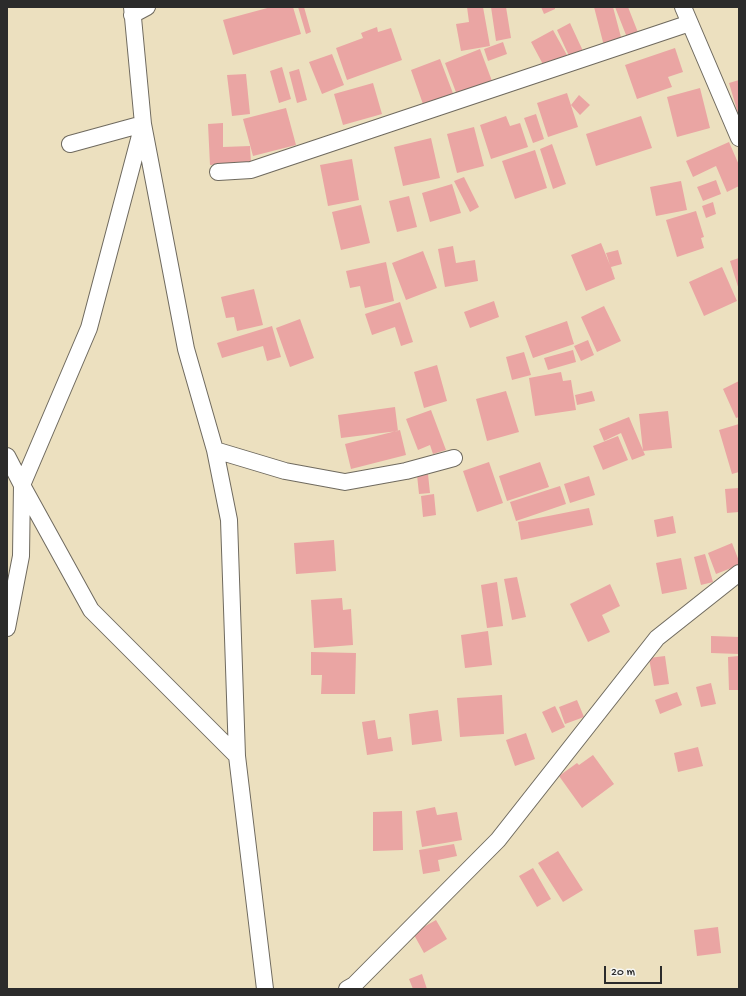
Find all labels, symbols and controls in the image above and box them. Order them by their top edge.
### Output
scale bar [606,958,664,984]
text: 20 m [611,966,635,980]

